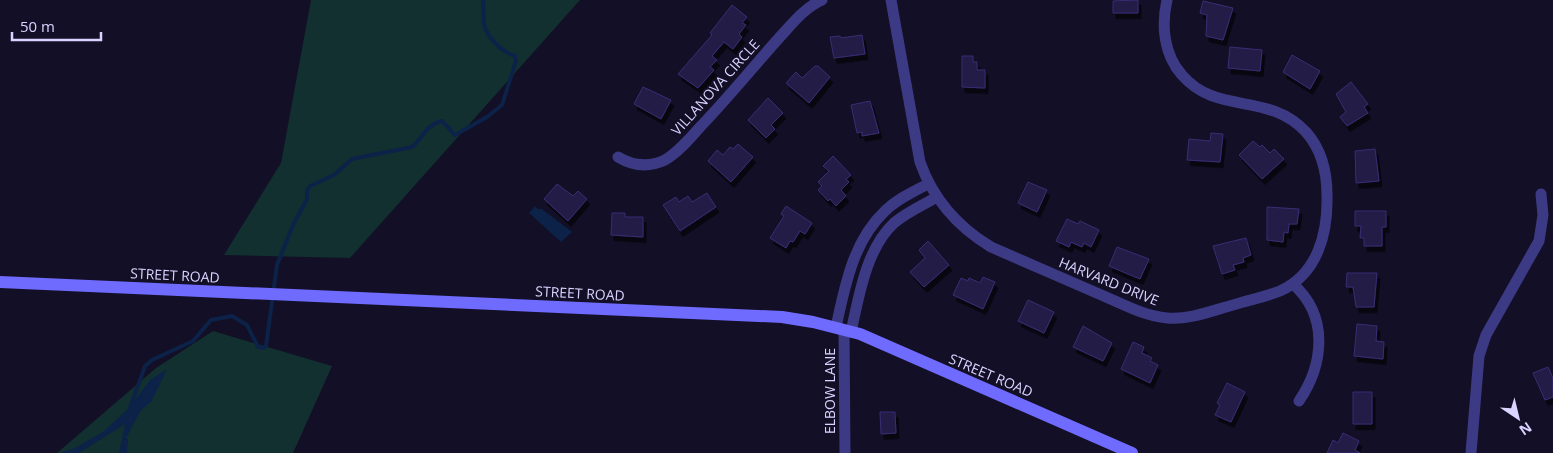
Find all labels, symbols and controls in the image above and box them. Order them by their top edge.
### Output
scale bar [12,10,101,42]
text: 50 m [20,16,55,36]
street label: VILLANOVA CIRCLE [667,35,763,139]
street label: HARVARD DRIVE [1056,252,1162,310]
street label: STREET ROAD [130,263,220,287]
street label: STREET ROAD [535,281,625,305]
street label: ELBOW LANE [820,348,839,434]
street label: STREET ROAD [946,349,1036,401]
north arrow [1493,393,1543,443]
text: N [1516,418,1536,440]

